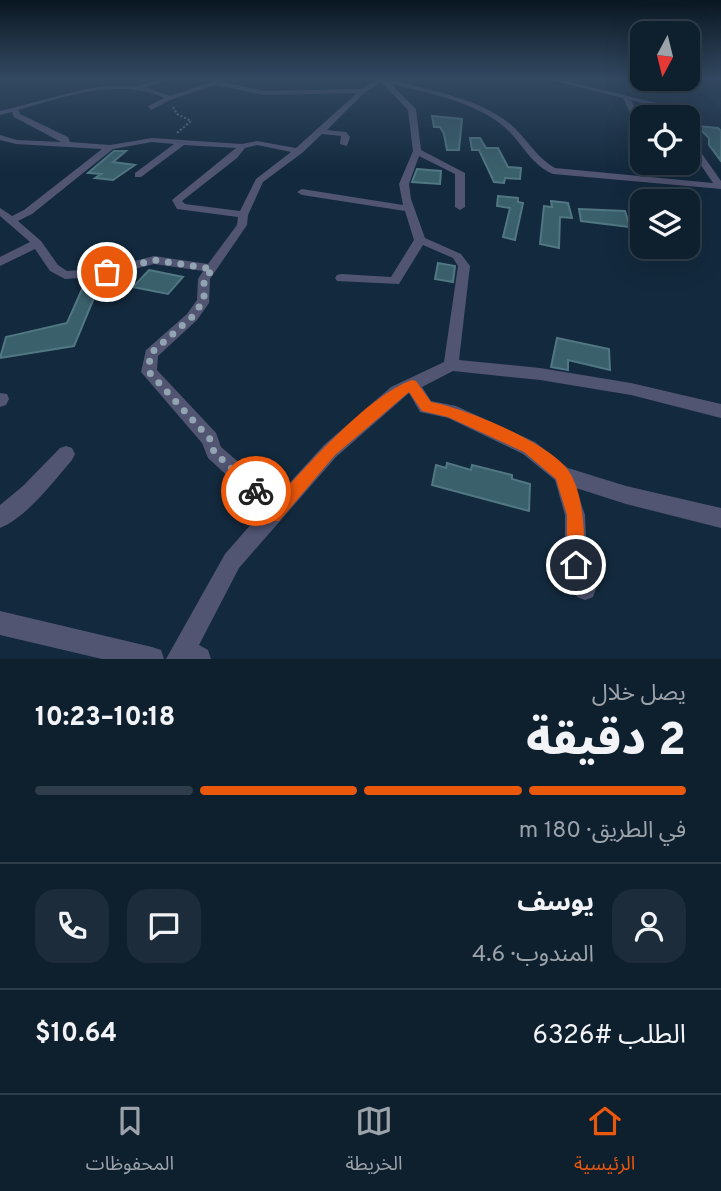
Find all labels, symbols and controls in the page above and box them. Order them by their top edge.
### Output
north arrow [630,21,700,91]
map controls [630,21,700,259]
button: locate [630,105,700,175]
button: layers [630,189,700,259]
pin [77,242,137,302]
icon: bag [88,253,126,291]
courier [221,456,291,526]
icon: bike [237,472,275,510]
pin [546,535,606,595]
icon: home [557,546,595,584]
text: يصل خلال [592,680,686,709]
text: 10:18–10:23 [35,702,175,735]
text: 2 دقيقة [526,713,686,772]
text: في الطريق · 180 m [519,817,686,846]
text: يوسف [517,887,594,920]
button: phone [35,889,109,963]
button: chat [127,889,201,963]
button: person [612,889,686,963]
text: المندوب · 4.6 [472,941,594,970]
text: $10.64 [35,1018,117,1051]
text: الطلب #6326 [532,1020,686,1053]
tab: المحفوظات [86,1102,174,1184]
tab: الخريطة [346,1102,403,1184]
tab: الرئيسية [574,1102,635,1184]

